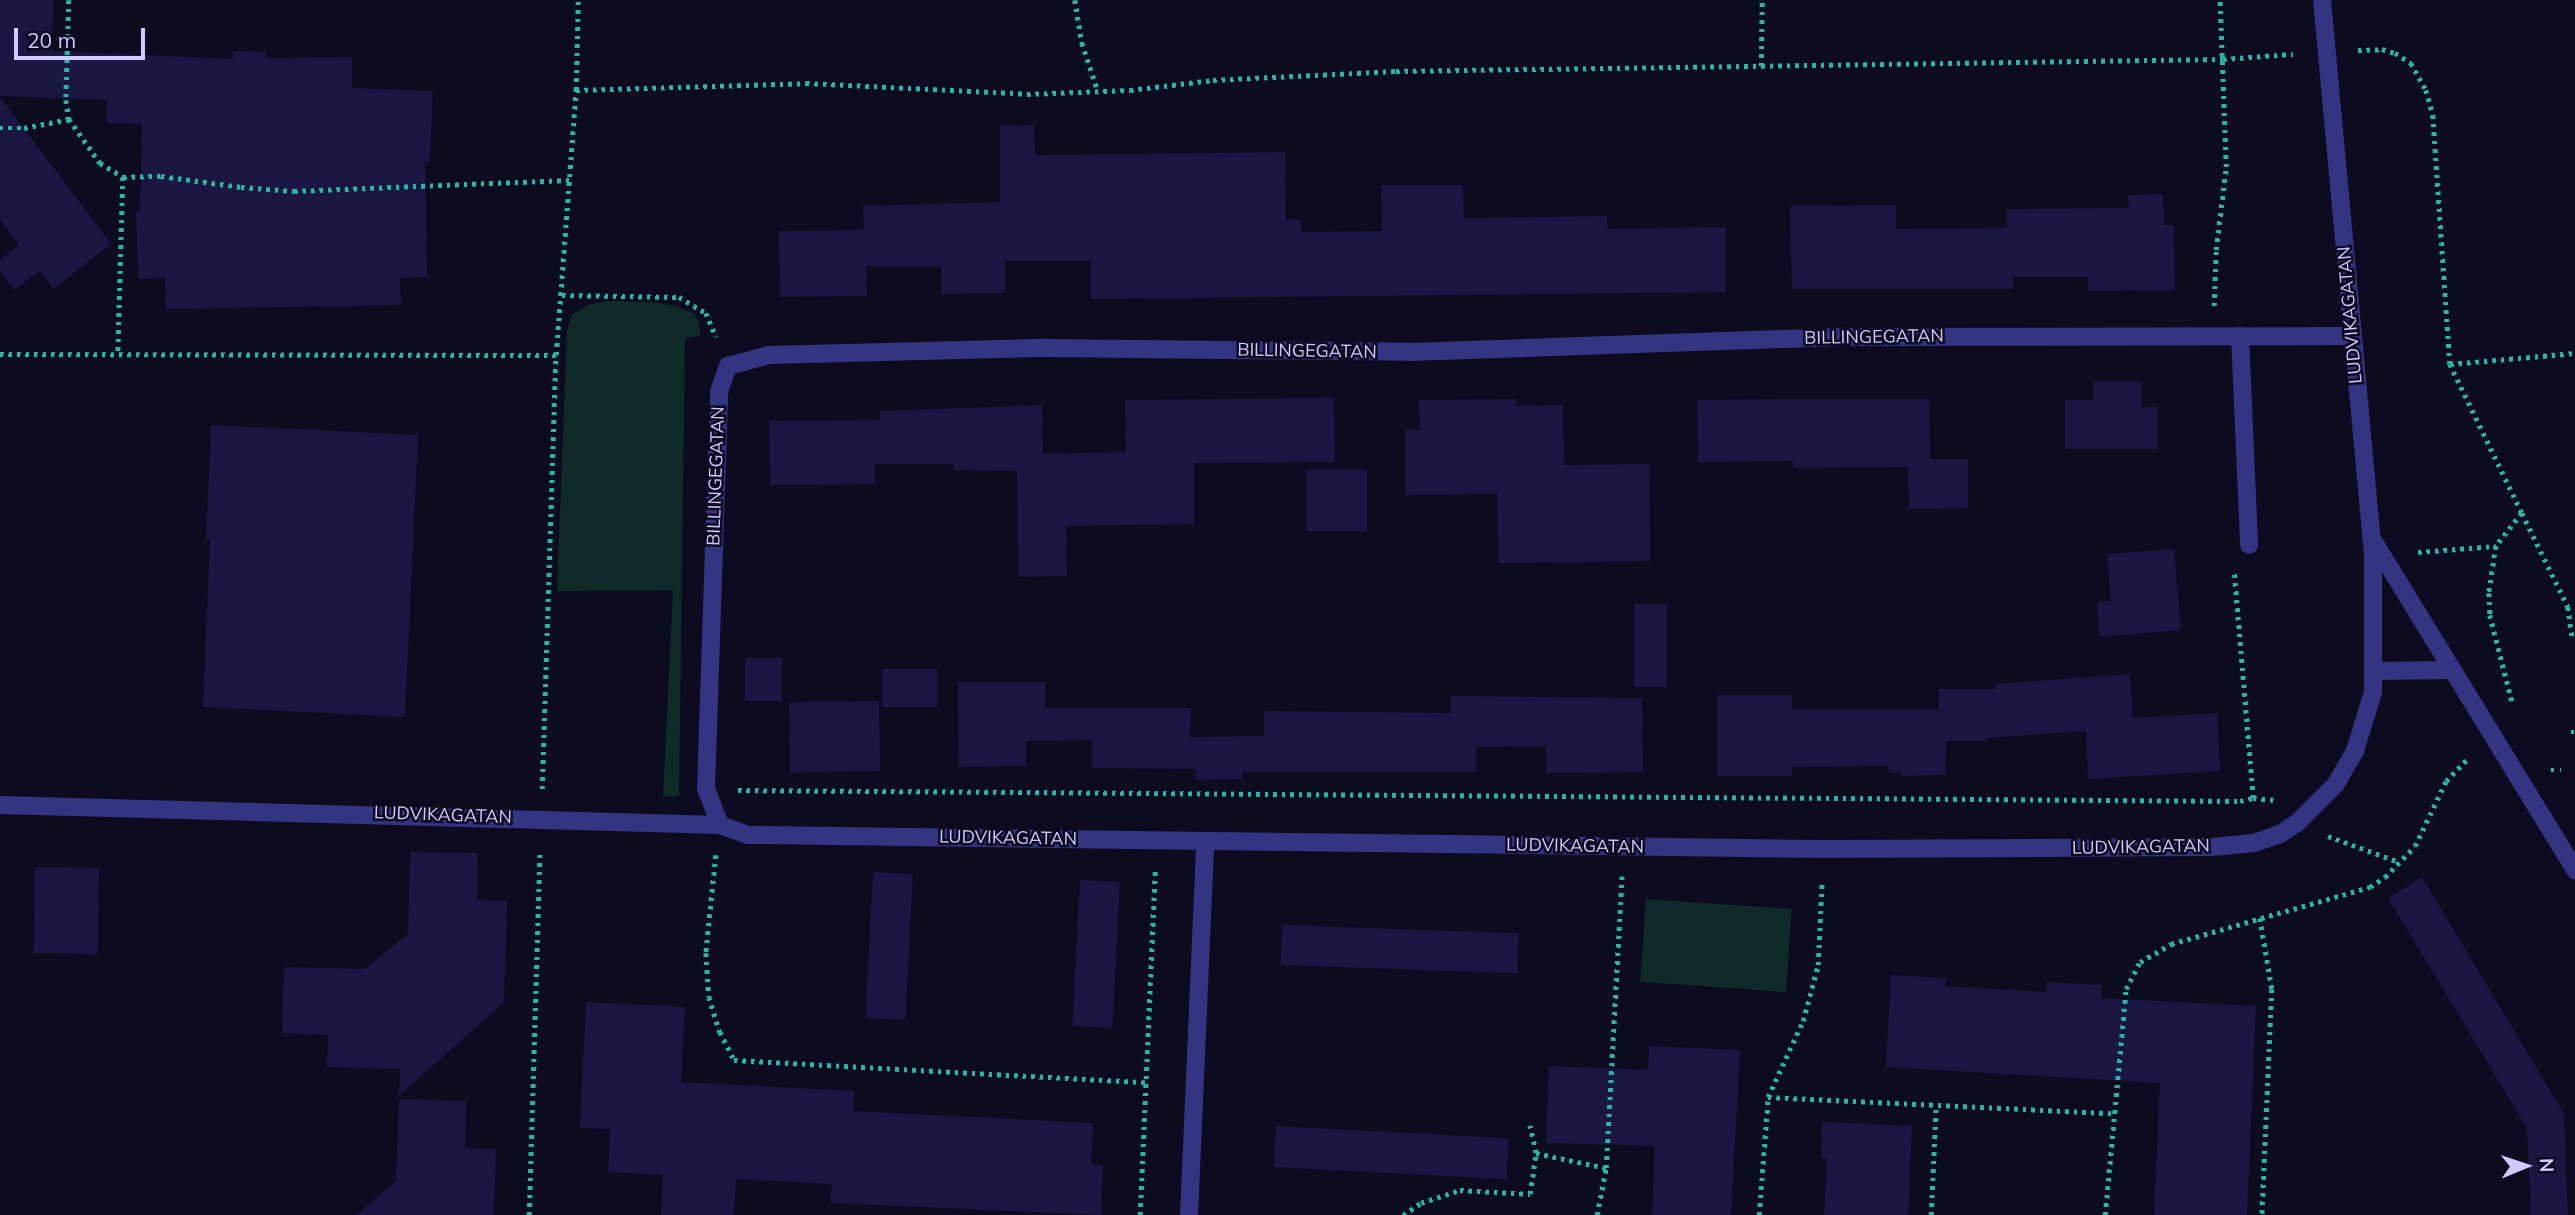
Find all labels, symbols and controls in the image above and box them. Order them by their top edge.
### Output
scale bar [18,14,149,58]
text: 20 m [27,27,76,53]
street label: LUDVIKAGATAN [2333,245,2367,385]
street label: BILLINGEGATAN [1804,325,1944,349]
street label: BILLINGEGATAN [1237,339,1377,363]
street label: BILLINGEGATAN [703,406,729,546]
street label: LUDVIKAGATAN [374,802,512,828]
street label: LUDVIKAGATAN [939,826,1077,850]
street label: LUDVIKAGATAN [1506,834,1644,858]
street label: LUDVIKAGATAN [2072,835,2210,859]
north arrow [2491,1131,2561,1201]
text: N [2535,1158,2559,1173]

